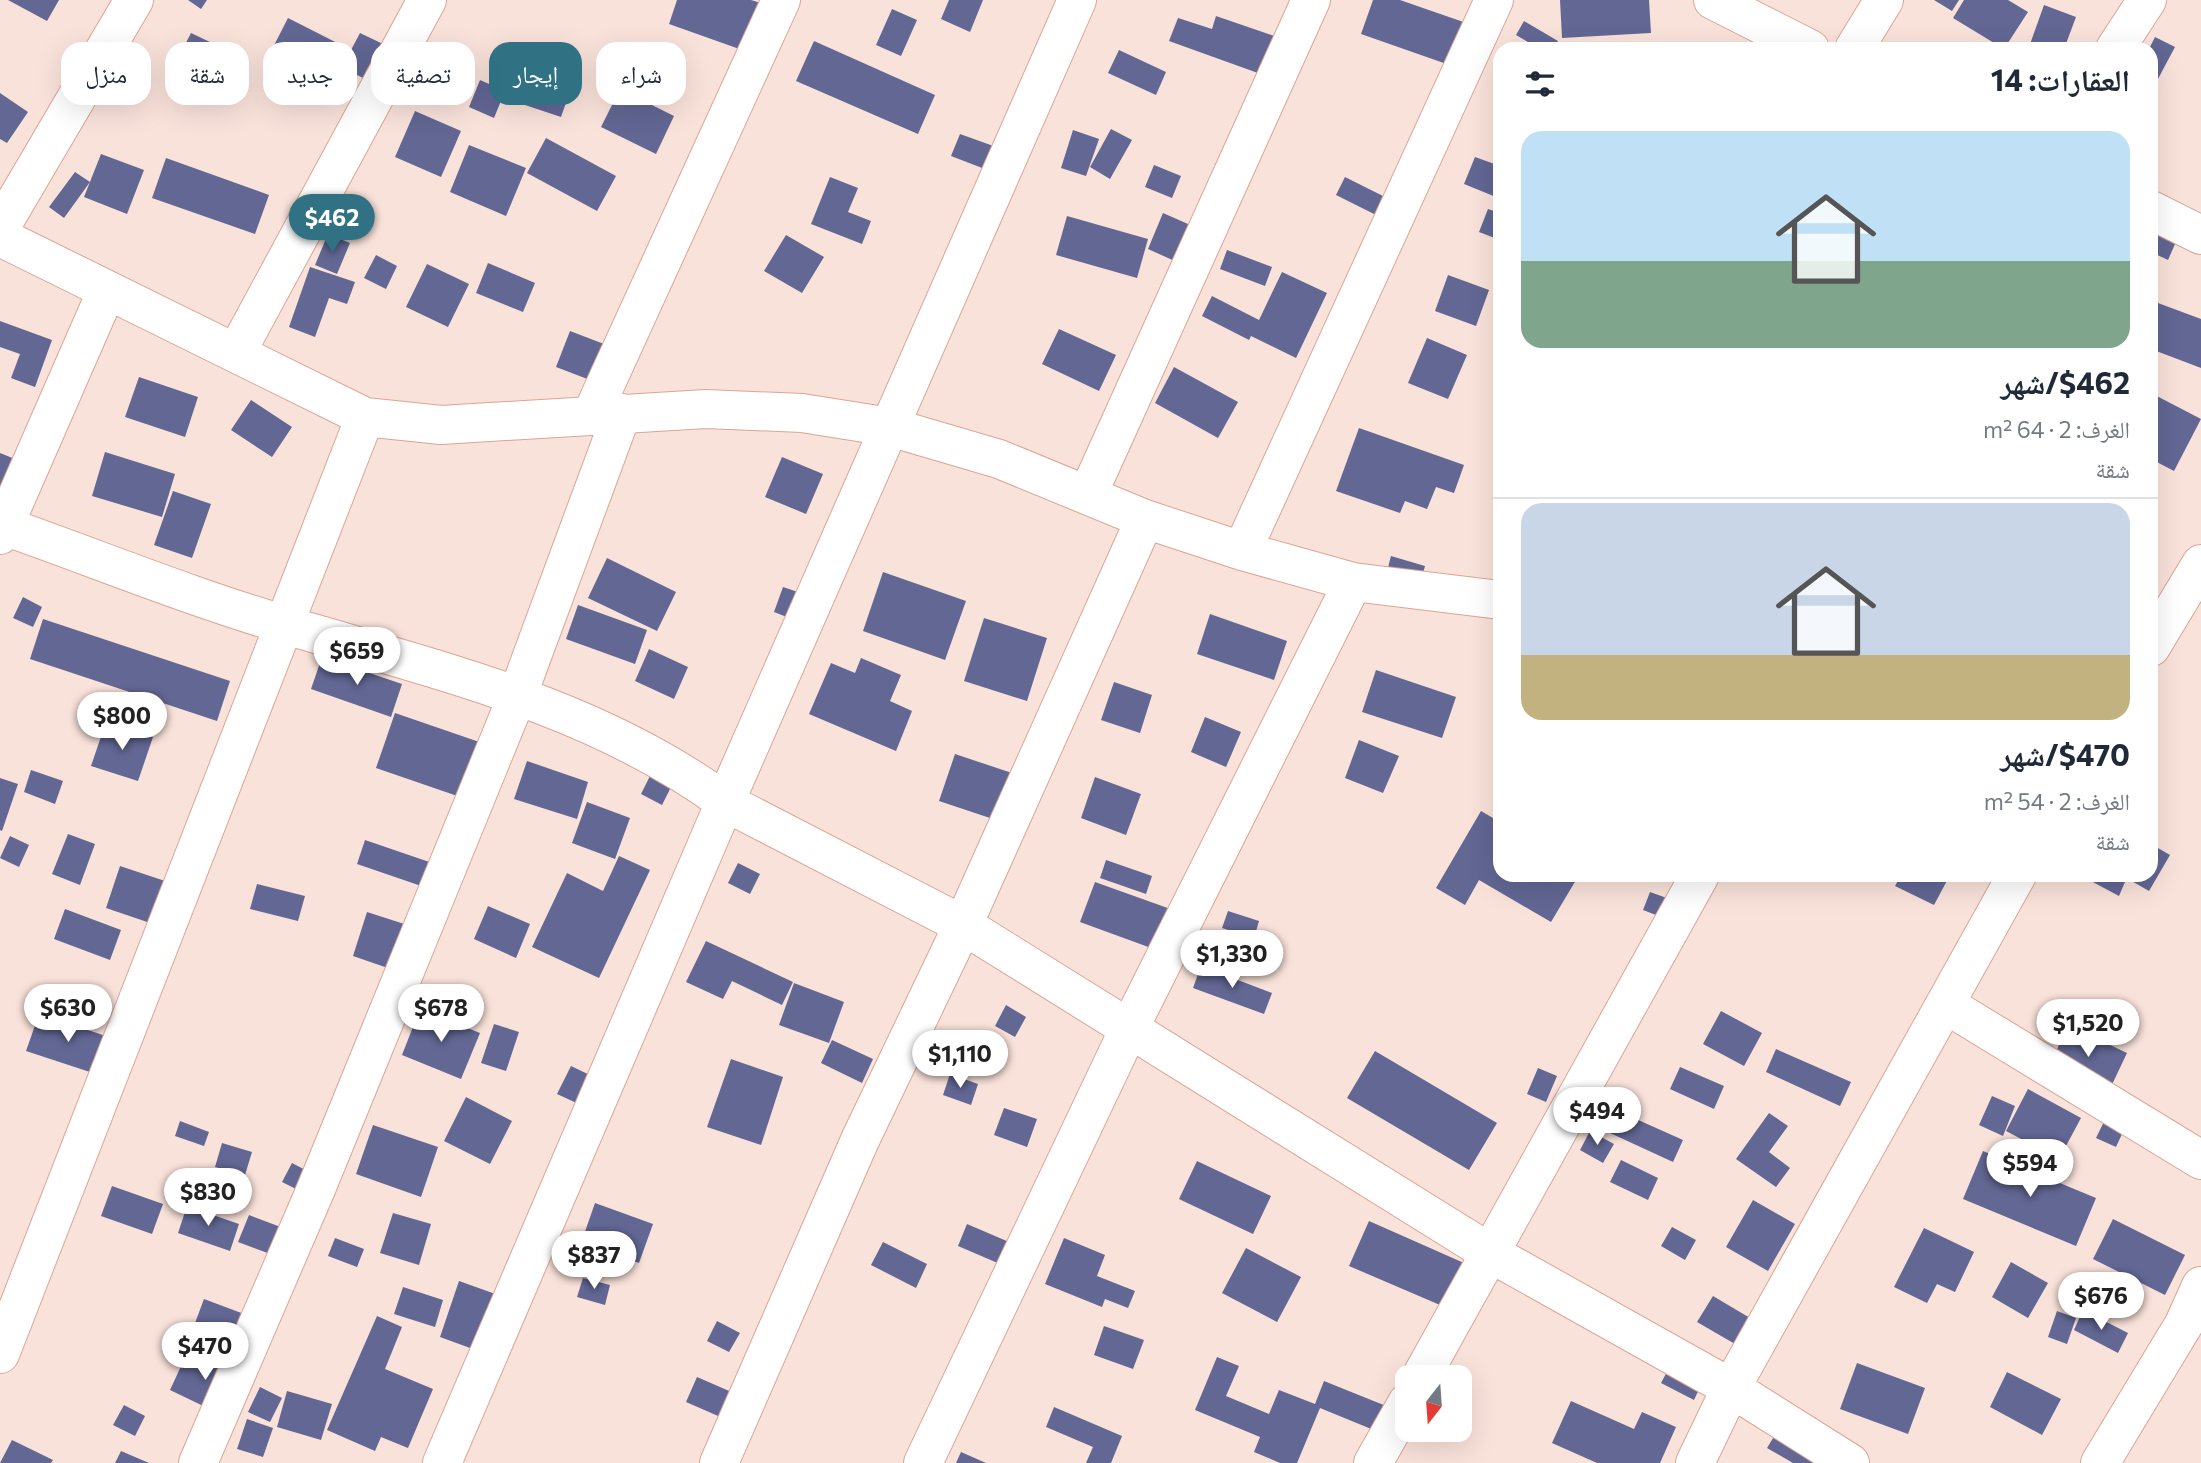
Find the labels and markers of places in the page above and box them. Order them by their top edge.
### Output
pin: $462 [291,194,373,254]
pin: $659 [316,628,398,687]
pin: $800 [81,692,163,752]
pin: $1,330 [1175,930,1289,990]
pin: $630 [27,984,109,1044]
pin: $678 [400,984,482,1044]
pin: $1,520 [2031,1000,2145,1059]
pin: $1,110 [903,1030,1017,1090]
pin: $494 [1556,1088,1638,1147]
pin: $594 [1989,1140,2071,1199]
pin: $830 [167,1168,249,1228]
pin: $837 [553,1232,635,1291]
pin: $676 [2060,1272,2142,1332]
pin: $470 [164,1322,246,1382]

